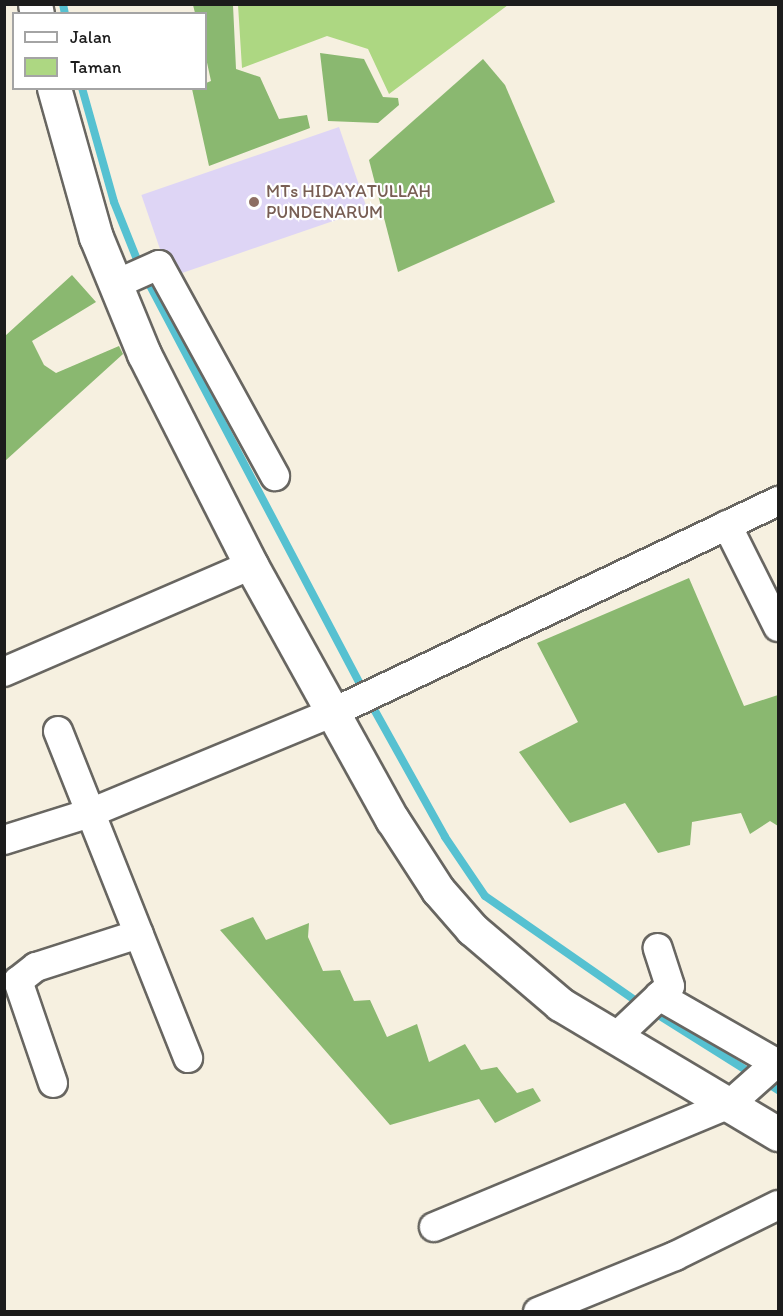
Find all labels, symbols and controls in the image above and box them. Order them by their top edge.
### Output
legend [12,12,207,90]
text: Jalan [70,26,111,48]
text: Taman [70,56,121,78]
place label: MTs HIDAYATULLAH PUNDENARUM [266,181,430,224]
marker: MTs HIDAYATULLAH PUNDENARUM [247,195,261,209]

